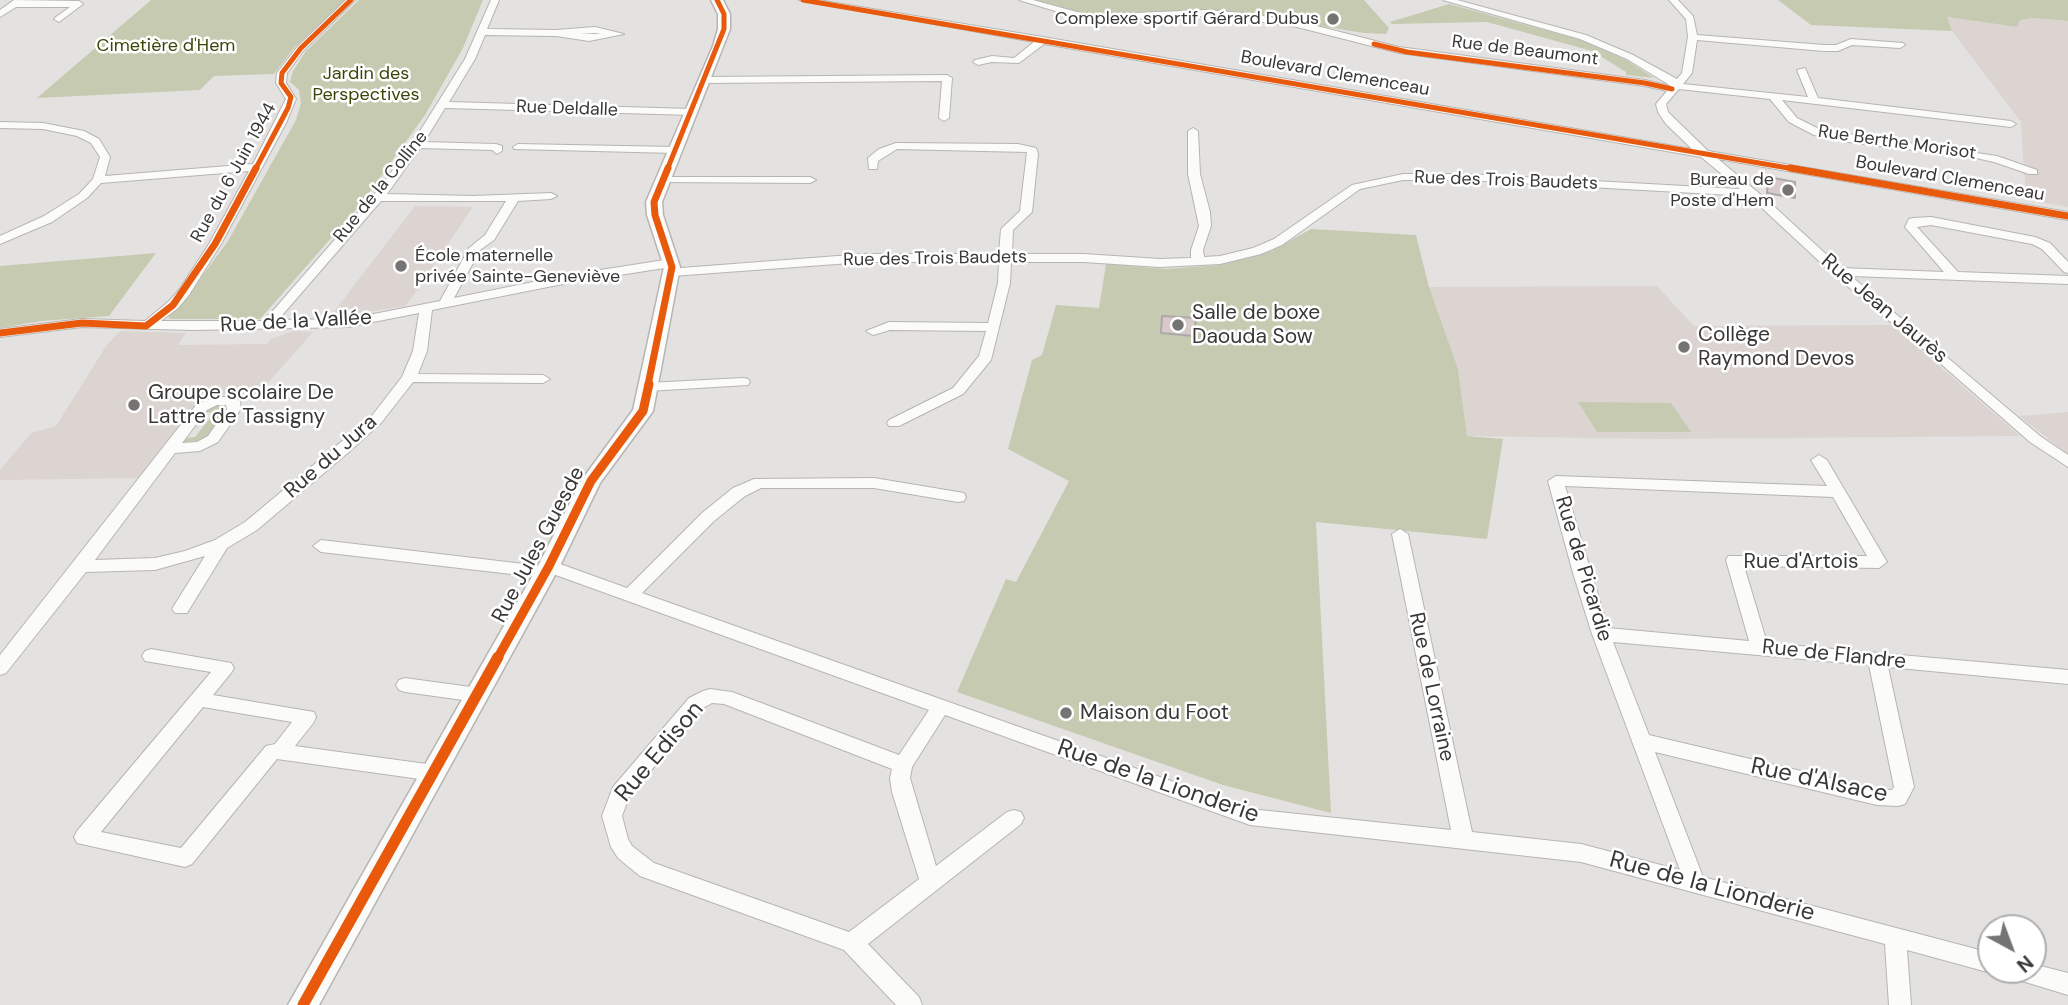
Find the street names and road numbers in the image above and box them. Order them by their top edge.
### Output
street label: Rue de Beaumont [1450,31,1600,71]
street label: Boulevard Clemenceau [1239,47,1431,101]
street label: Rue Deldalle [516,96,618,122]
street label: Rue du 6 Juin 1944 [187,100,281,246]
street label: Rue Berthe Morisot [1817,121,1977,165]
street label: Rue de la Colline [329,127,433,247]
street label: Boulevard Clemenceau [1854,152,2046,206]
street label: Rue des Trois Baudets [1414,167,1598,195]
street label: Rue des Trois Baudets [843,247,1027,271]
street label: Rue Jean Jaurès [1816,249,1952,369]
street label: Rue de la Vallée [219,305,373,339]
street label: Rue du Jura [280,410,382,504]
street label: Rue Jules Guesde [487,463,591,627]
street label: Rue de Picardie [1549,493,1617,645]
street label: Rue d'Artois [1744,549,1858,575]
street label: Rue de Lorraine [1403,610,1459,764]
street label: Rue de Flandre [1761,635,1907,675]
street label: Rue Edison [610,696,710,808]
street label: Rue de la Lionderie [1053,734,1263,830]
street label: Rue d'Alsace [1748,752,1890,810]
street label: Rue de la Lionderie [1606,846,1818,928]

